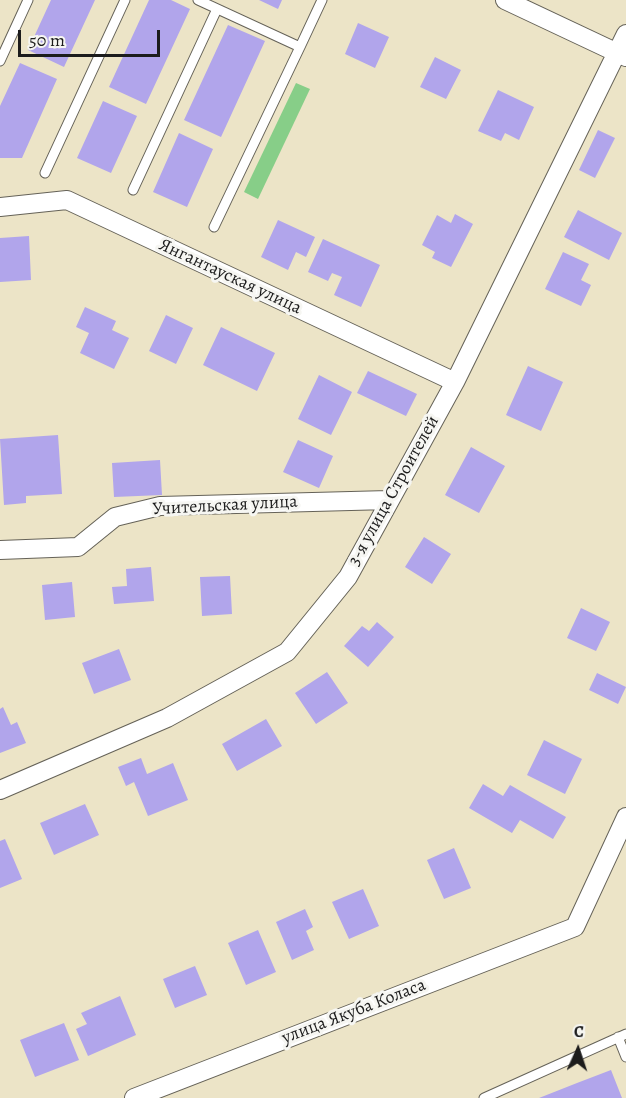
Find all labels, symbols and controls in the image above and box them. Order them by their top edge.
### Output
scale bar [21,18,164,56]
text: 50 m [29,28,65,52]
street label: Янгантауская улица [155,235,305,319]
street label: 3-я улица Строителей [344,412,444,570]
street label: Учительская улица [152,491,298,521]
street label: улица Якуба Коласа [279,975,429,1049]
north arrow [548,1020,608,1080]
text: С [573,1021,584,1043]

